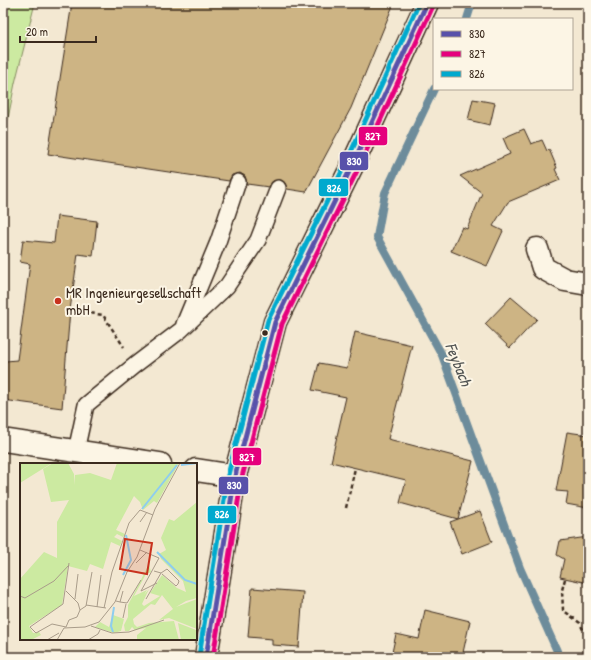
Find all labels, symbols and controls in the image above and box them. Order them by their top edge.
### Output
scale bar [20,18,96,44]
legend [433,18,573,90]
text: 20 m [26,23,48,40]
text: 830 [469,25,485,42]
text: 827 [469,45,486,62]
text: 826 [469,65,485,82]
line badge: 827 [358,126,388,146]
text: 827 [365,129,381,143]
line badge: 830 [339,151,369,171]
text: 830 [347,154,361,168]
line badge: 826 [318,178,349,197]
text: 826 [327,181,342,195]
place label: MR Ingenieurgesellschaft mbH [66,282,202,320]
marker: MR Ingenieurgesellschaft mbH [53,296,63,306]
unlabelled marker [260,328,270,338]
water label: Feybach [440,339,478,390]
line badge: 827 [232,447,262,466]
text: 827 [239,450,255,464]
inset map [20,463,197,640]
line badge: 830 [218,476,249,495]
text: 830 [227,478,241,492]
line badge: 826 [207,505,237,524]
text: 826 [215,507,230,521]

